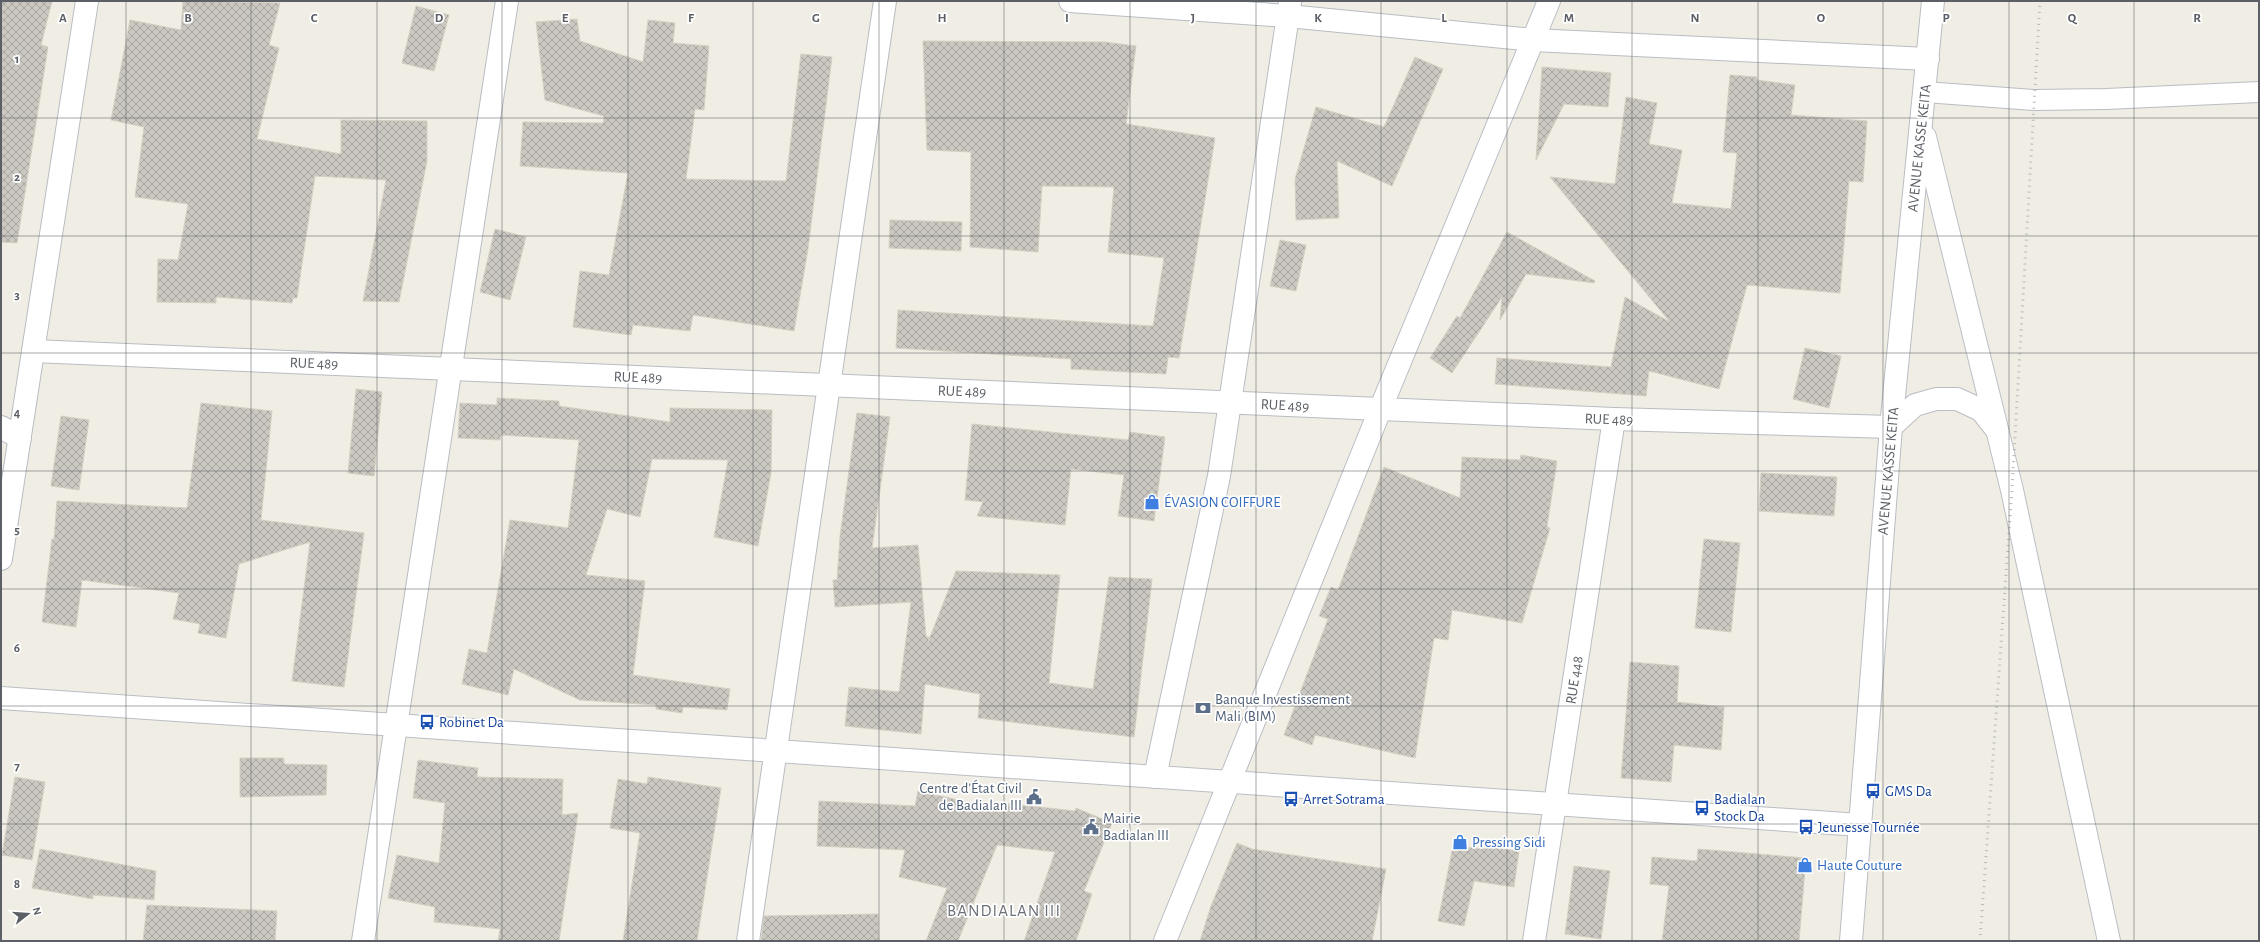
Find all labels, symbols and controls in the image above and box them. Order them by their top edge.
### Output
text: A [59,12,67,25]
text: B [184,12,192,25]
text: C [311,12,318,25]
text: D [435,12,444,25]
text: E [562,12,569,25]
text: F [688,12,695,25]
text: G [812,12,820,25]
text: H [937,12,947,25]
text: I [1065,12,1069,25]
text: J [1191,12,1195,25]
text: K [1314,12,1322,25]
text: L [1441,12,1447,25]
text: M [1564,12,1574,25]
text: N [1690,12,1700,25]
text: O [1817,12,1826,25]
text: P [1942,12,1950,25]
text: Q [2068,12,2078,25]
text: R [2193,12,2201,25]
text: 1 [15,53,19,66]
street label: AVENUE KASSE KEITA [1905,83,1934,213]
text: 2 [14,171,20,184]
text: 3 [14,289,20,302]
street label: RUE 489 [289,355,338,372]
street label: RUE 489 [613,369,662,386]
street label: RUE 489 [937,383,986,400]
street label: RUE 489 [1260,397,1310,414]
street label: AVENUE KASSE KEITA [1875,406,1902,536]
text: 4 [14,407,21,420]
street label: RUE 489 [1584,411,1633,428]
shop icon: ÉVASION COIFFURE [1143,493,1161,511]
place label: ÉVASION COIFFURE [1164,493,1280,510]
text: 5 [14,524,20,537]
text: 6 [14,642,20,655]
street label: RUE 448 [1563,655,1586,705]
place label: Banque Investissement Mali (BIM) [1215,692,1350,724]
bank icon: Banque Investissement Mali (BIM) [1194,699,1212,717]
bus stop icon: Robinet Da [418,713,436,731]
place label: Robinet Da [439,715,504,730]
text: 7 [14,760,20,773]
place label: Centre d'État Civil de Badialan III [920,779,1022,813]
bus stop icon: GMS Da [1864,782,1882,800]
place label: GMS Da [1885,784,1932,799]
public building icon: Centre d'État Civil de Badialan III [1025,788,1043,806]
bus stop icon: Arret Sotrama [1282,790,1300,808]
place label: Arret Sotrama [1303,792,1385,807]
place label: Badialan Stock Da [1714,792,1766,824]
bus stop icon: Badialan Stock Da [1693,799,1711,817]
place label: Mairie Badialan III [1103,811,1169,843]
public building icon: Mairie Badialan III [1082,818,1100,836]
bus stop icon: Jeunesse Tournée [1797,818,1815,836]
place label: Jeunesse Tournée [1818,820,1920,835]
shop icon: Pressing Sidi [1451,833,1469,851]
place label: Pressing Sidi [1472,835,1546,850]
shop icon: Haute Couture [1796,856,1814,874]
place label: Haute Couture [1817,858,1902,873]
text: 8 [14,878,20,891]
north arrow [8,894,48,934]
district label: BANDIALAN III [947,902,1061,919]
text: N [31,906,43,916]

